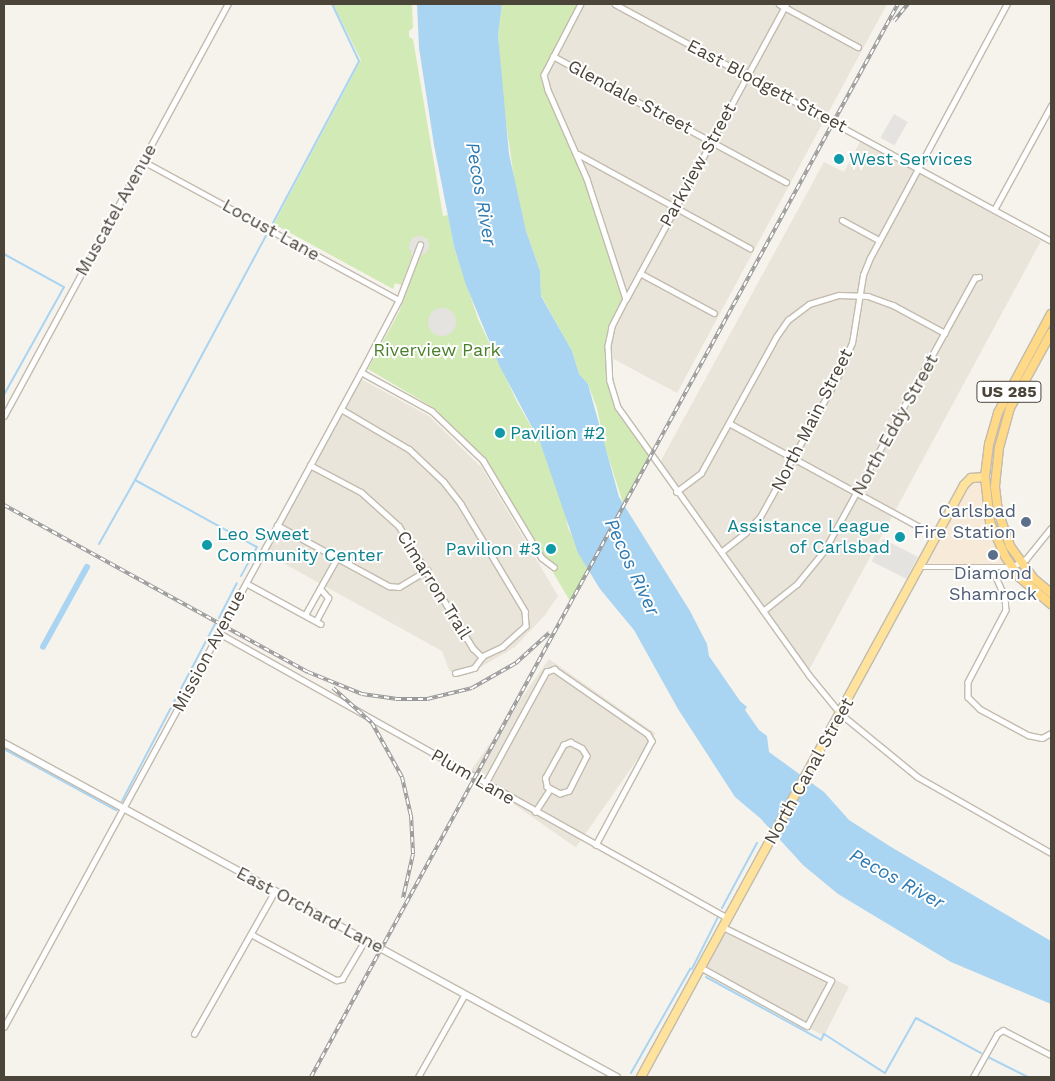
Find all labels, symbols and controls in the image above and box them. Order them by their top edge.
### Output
street label: East Blodgett Street [683,35,851,137]
street label: Glendale Street [564,55,696,139]
street label: Parkview Street [655,99,741,231]
street label: Muscatel Avenue [70,140,162,280]
water label: Pecos River [461,140,501,248]
place label: West Services [849,148,973,170]
marker: West Services [833,153,845,165]
street label: Locust Lane [218,194,324,266]
park label: Riverview Park [373,339,501,361]
street label: North Main Street [767,345,857,495]
street label: North Eddy Street [847,350,943,500]
road number: US 285 [975,378,1043,406]
place label: Pavilion #2 [510,422,605,444]
marker: Pavilion #2 [494,427,506,439]
place label: Carlsbad Fire Station [913,501,1016,544]
water label: Pecos River [600,515,664,619]
place label: Assistance League of Carlsbad [727,516,890,558]
marker: Carlsbad Fire Station [1020,516,1032,528]
place label: Leo Sweet Community Center [217,524,383,566]
street label: Cimarron Trail [392,527,476,643]
marker: Assistance League of Carlsbad [894,531,906,543]
place label: Pavilion #3 [446,538,541,560]
marker: Leo Sweet Community Center [201,539,213,551]
marker: Pavilion #3 [545,543,557,555]
marker: Diamond Shamrock [987,549,999,561]
place label: Diamond Shamrock [949,563,1037,606]
street label: Mission Avenue [168,586,250,716]
street label: North Canal Street [760,694,858,848]
street label: Plum Lane [427,744,519,810]
water label: Pecos River [846,844,948,914]
street label: East Orchard Lane [233,862,387,958]

